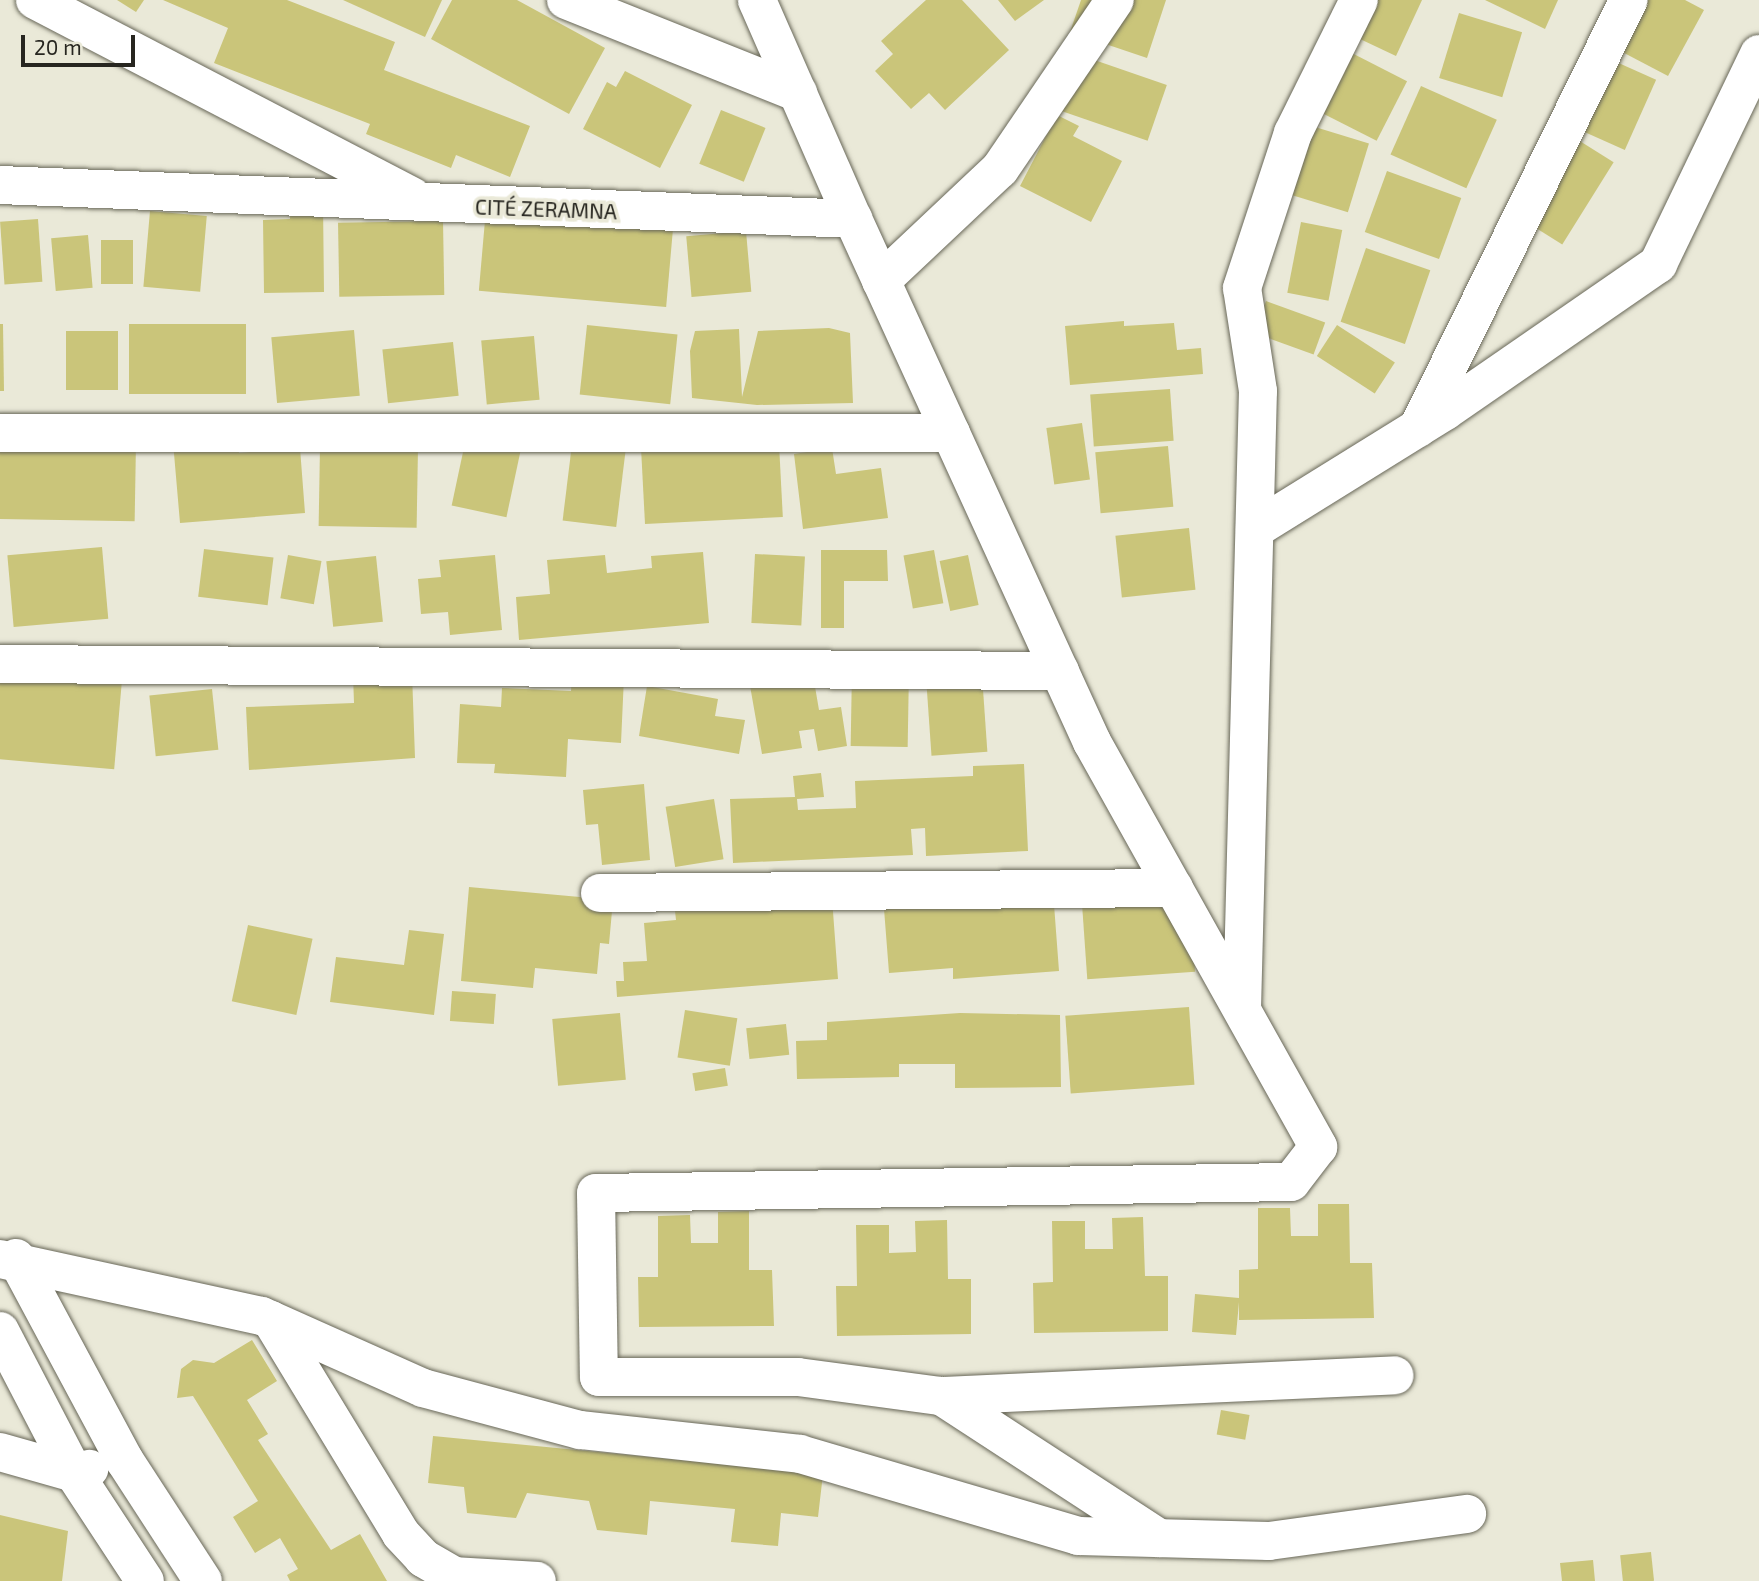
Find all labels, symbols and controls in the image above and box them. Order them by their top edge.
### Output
scale bar [24,21,138,65]
text: 20 m [34,34,82,59]
street label: CITÉ ZERAMNA [475,194,617,224]

